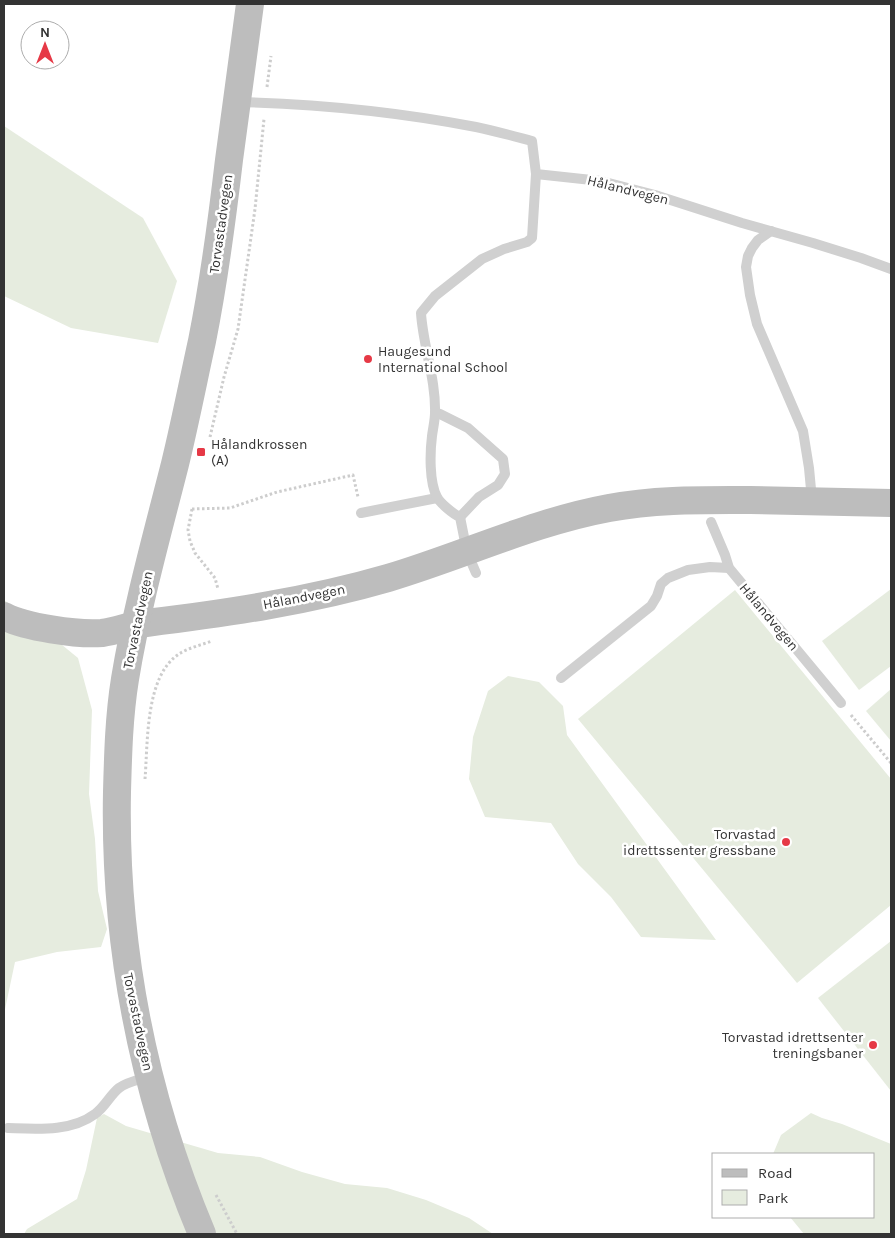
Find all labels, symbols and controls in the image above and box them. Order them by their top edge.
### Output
north arrow [20,20,70,70]
text: N [40,24,50,41]
street label: Hålandvegen [586,172,670,208]
street label: Torvastadvegen [206,173,236,275]
place label: Haugesund International School [378,343,508,376]
marker: Haugesund International School [362,353,374,365]
place label: Hålandkrossen (A) [211,436,307,469]
marker: Hålandkrossen (A) [195,446,207,458]
street label: Torvastadvegen [119,569,157,671]
street label: Hålandvegen [736,580,802,654]
street label: Hålandvegen [262,581,346,613]
place label: Torvastad idrettssenter gressbane [623,826,776,859]
marker: Torvastad idrettssenter gressbane [780,836,792,848]
street label: Torvastadvegen [119,971,157,1073]
place label: Torvastad idrettsenter treningsbaner [722,1029,864,1062]
marker: Torvastad idrettsenter treningsbaner [867,1039,879,1051]
legend [712,1153,875,1218]
text: Road [758,1164,793,1182]
text: Park [758,1189,788,1207]

